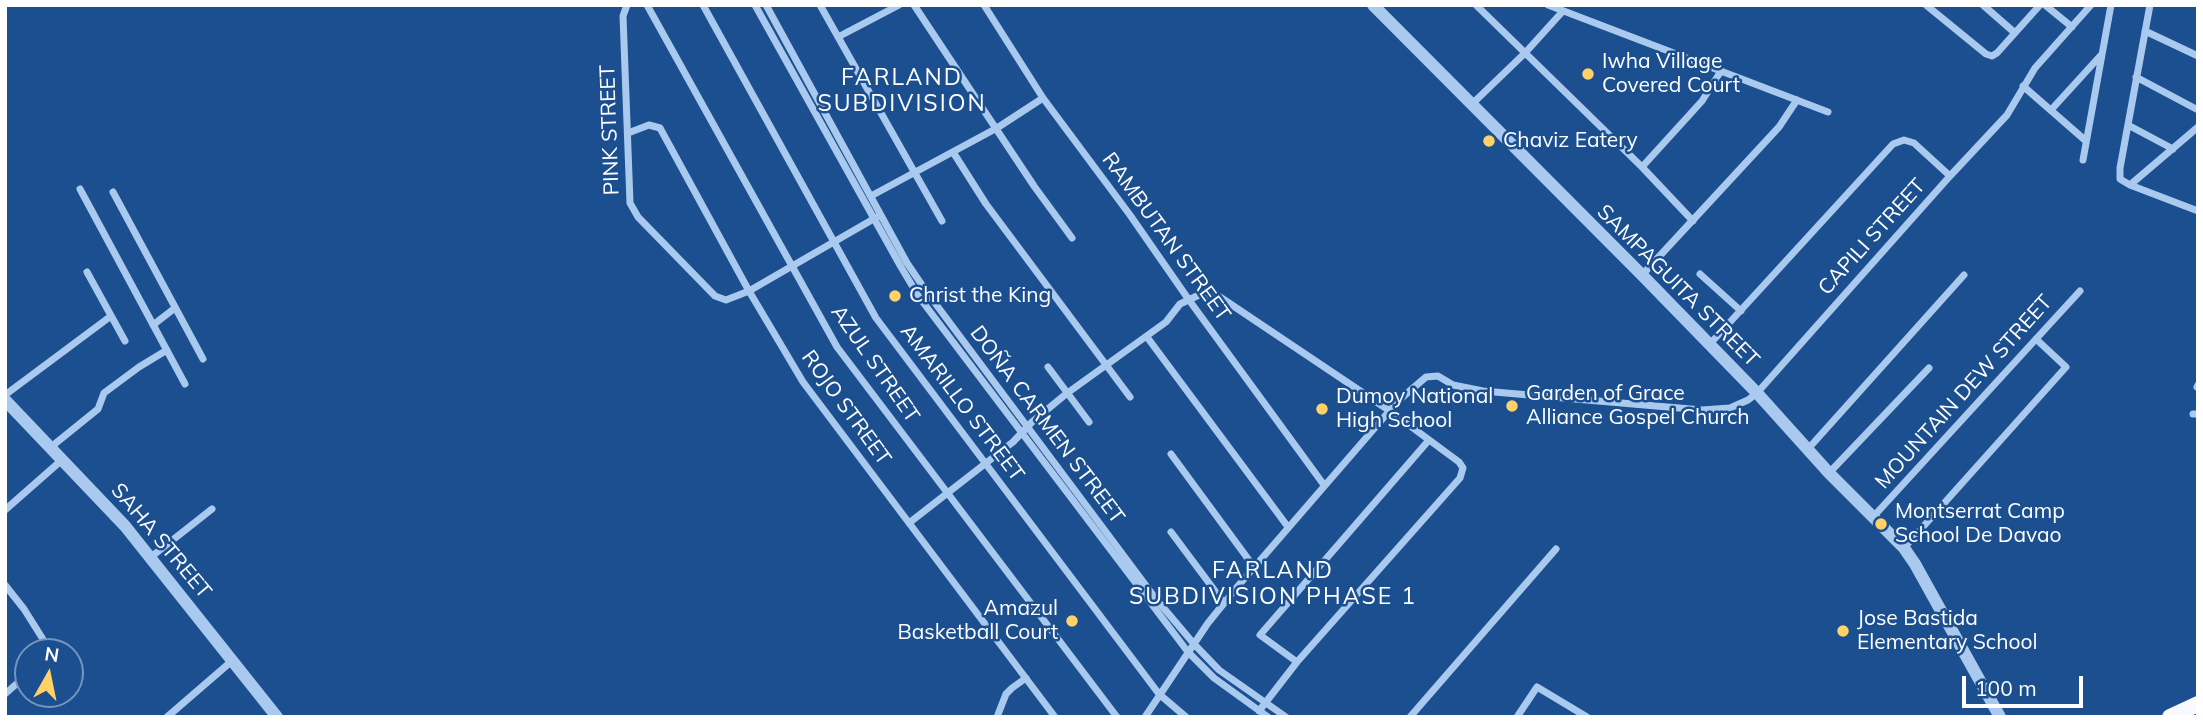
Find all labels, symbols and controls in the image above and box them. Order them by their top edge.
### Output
place label: Iwha Village Covered Court [1602,49,1740,99]
street label: PINK STREET [595,64,625,196]
district label: FARLAND SUBDIVISION [819,64,985,118]
marker: Iwha Village Covered Court [1580,66,1596,82]
place label: Chaviz Eatery [1503,128,1638,154]
marker: Chaviz Eatery [1481,133,1497,149]
street label: RAMBUTAN STREET [1096,148,1236,326]
street label: CAPILI STREET [1813,174,1931,300]
street label: SAMPAGUITA STREET [1592,200,1764,372]
place label: Christ the King [909,283,1051,309]
marker: Christ the King [887,288,903,304]
street label: MOUNTAIN DEW STREET [1870,290,2058,494]
street label: AZUL STREET [825,301,925,427]
street label: AMARILLO STREET [895,320,1029,486]
street label: DOÑA CARMEN STREET [964,321,1130,529]
street label: ROJO STREET [796,346,896,470]
place label: Garden of Grace Alliance Gospel Church [1526,381,1750,431]
place label: Dumoy National High School [1336,384,1493,434]
marker: Garden of Grace Alliance Gospel Church [1504,398,1520,414]
marker: Dumoy National High School [1314,401,1330,417]
street label: SAHA STREET [106,478,216,604]
place label: Montserrat Camp School De Davao [1895,499,2065,549]
marker: Montserrat Camp School De Davao [1873,516,1889,532]
district label: FARLAND SUBDIVISION PHASE 1 [1131,557,1415,611]
place label: Amazul Basketball Court [897,596,1058,646]
place label: Jose Bastida Elementary School [1857,606,2038,656]
marker: Amazul Basketball Court [1064,613,1080,629]
marker: Jose Bastida Elementary School [1835,623,1851,639]
north arrow [14,638,84,708]
text: N [43,641,61,667]
scale bar [1965,662,2086,706]
text: 100 m [1975,675,2037,701]

